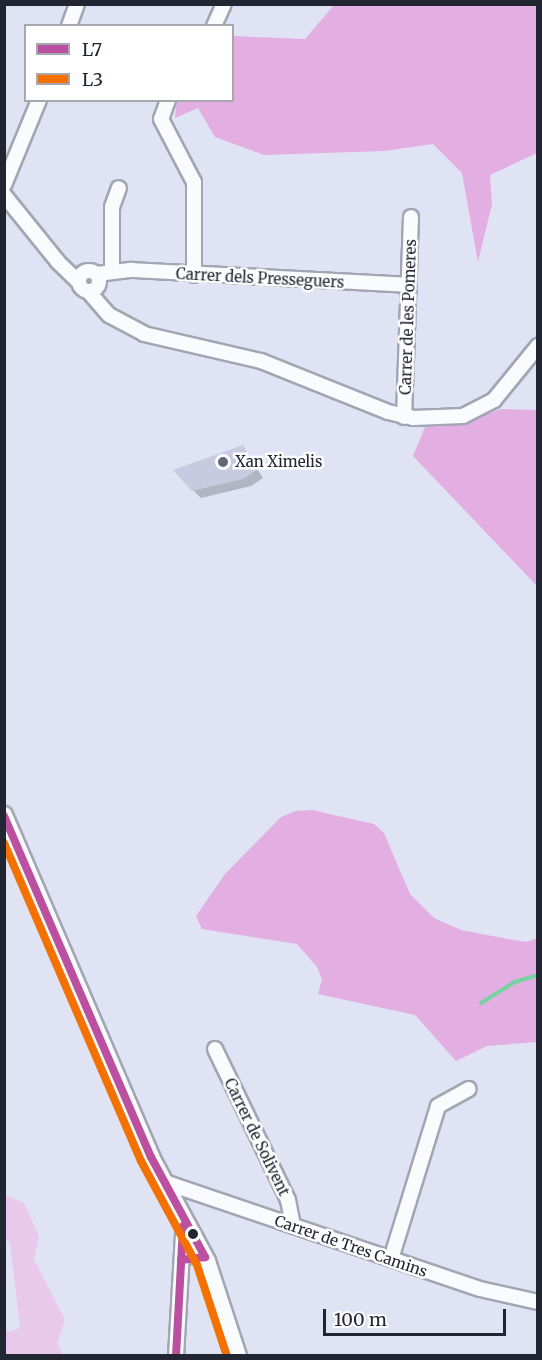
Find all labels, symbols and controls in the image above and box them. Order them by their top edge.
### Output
legend [24,24,234,102]
text: L7 [82,38,102,61]
text: L3 [82,68,103,91]
street label: Carrer de les Pomeres [396,239,420,395]
street label: Carrer dels Presseguers [175,265,345,291]
place label: Xan Ximelis [235,453,322,471]
marker: Xan Ximelis [216,455,230,469]
street label: Carrer de Solivent [221,1075,293,1199]
street label: Carrer de Tres Camins [272,1211,430,1281]
unlabelled marker [187,1228,199,1240]
scale bar [326,1297,509,1335]
text: 100 m [334,1308,387,1331]

